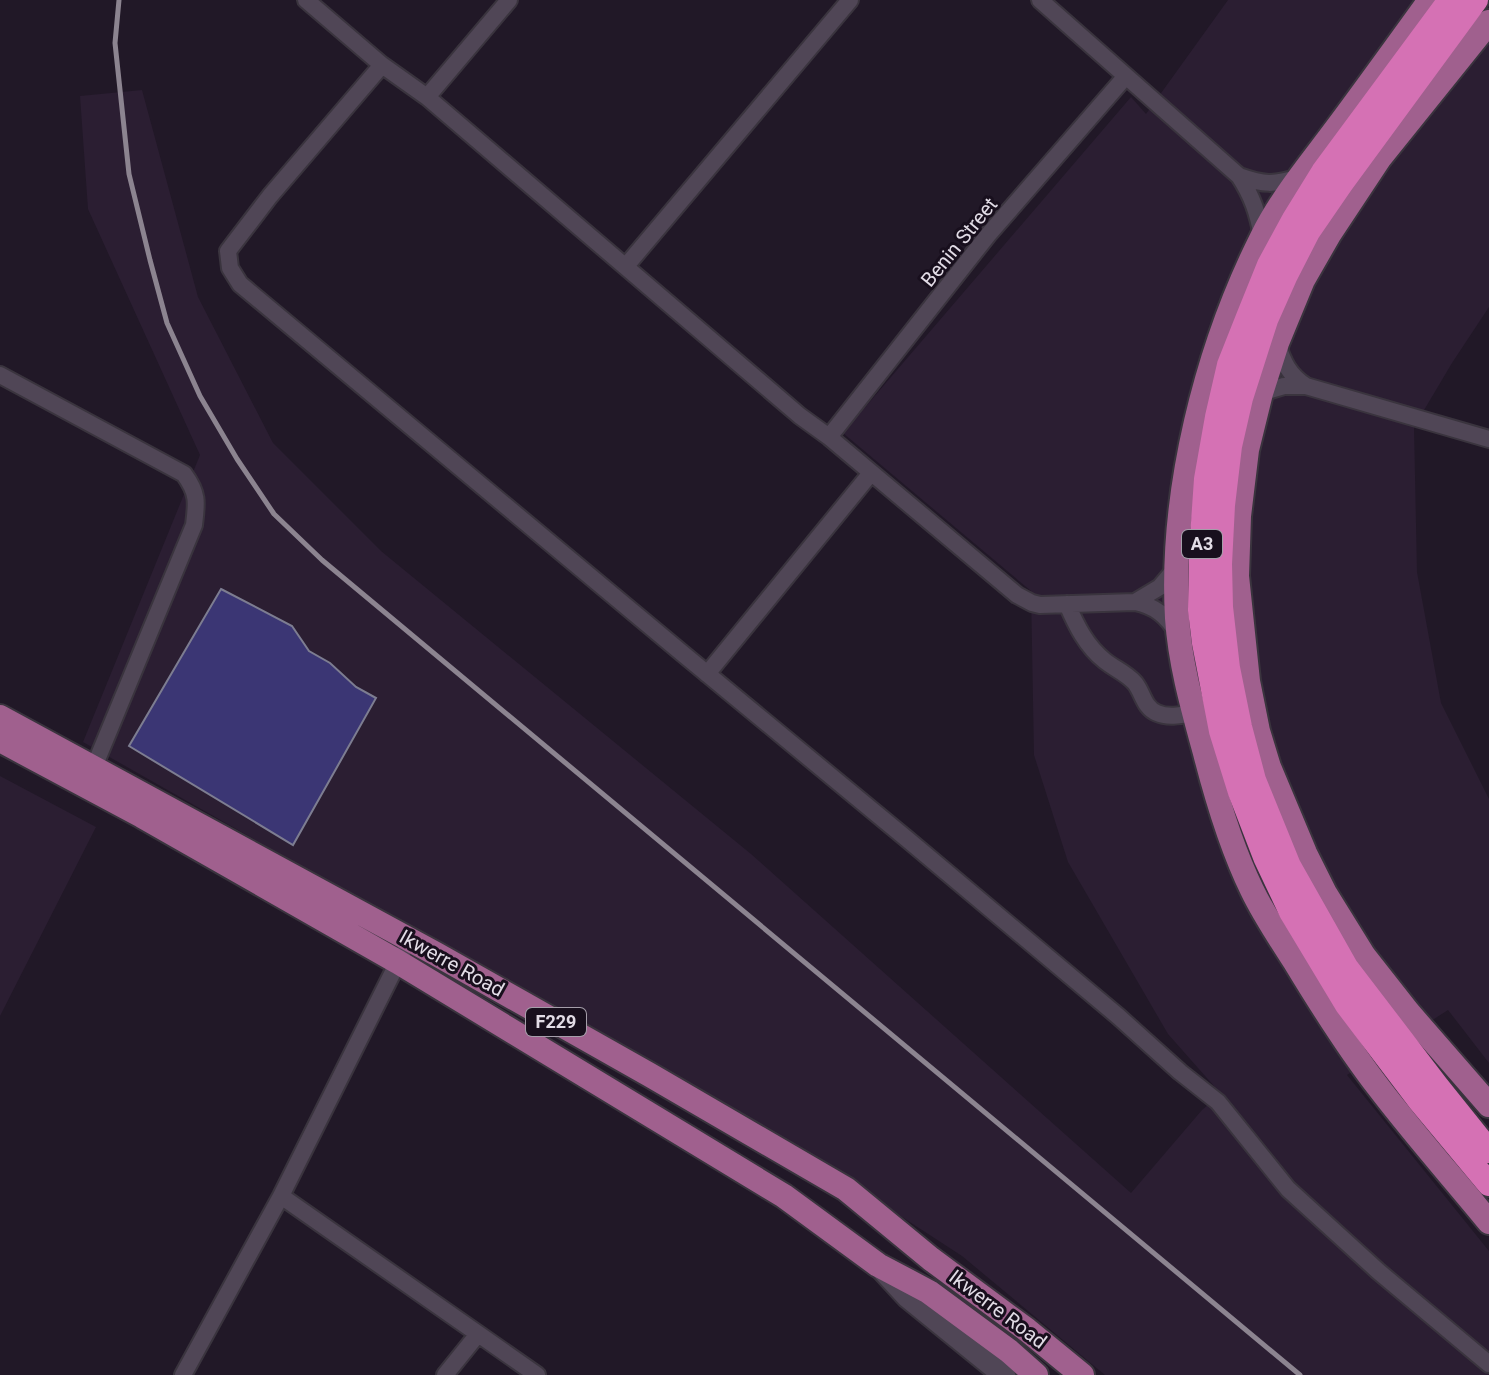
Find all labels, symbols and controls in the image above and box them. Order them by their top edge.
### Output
street label: Benin Street [916,193,1002,291]
road number: A3 [1182,530,1222,558]
street label: Ikwerre Road [395,924,509,1002]
road number: F229 [526,1008,586,1036]
street label: Ikwerre Road [944,1264,1052,1354]

